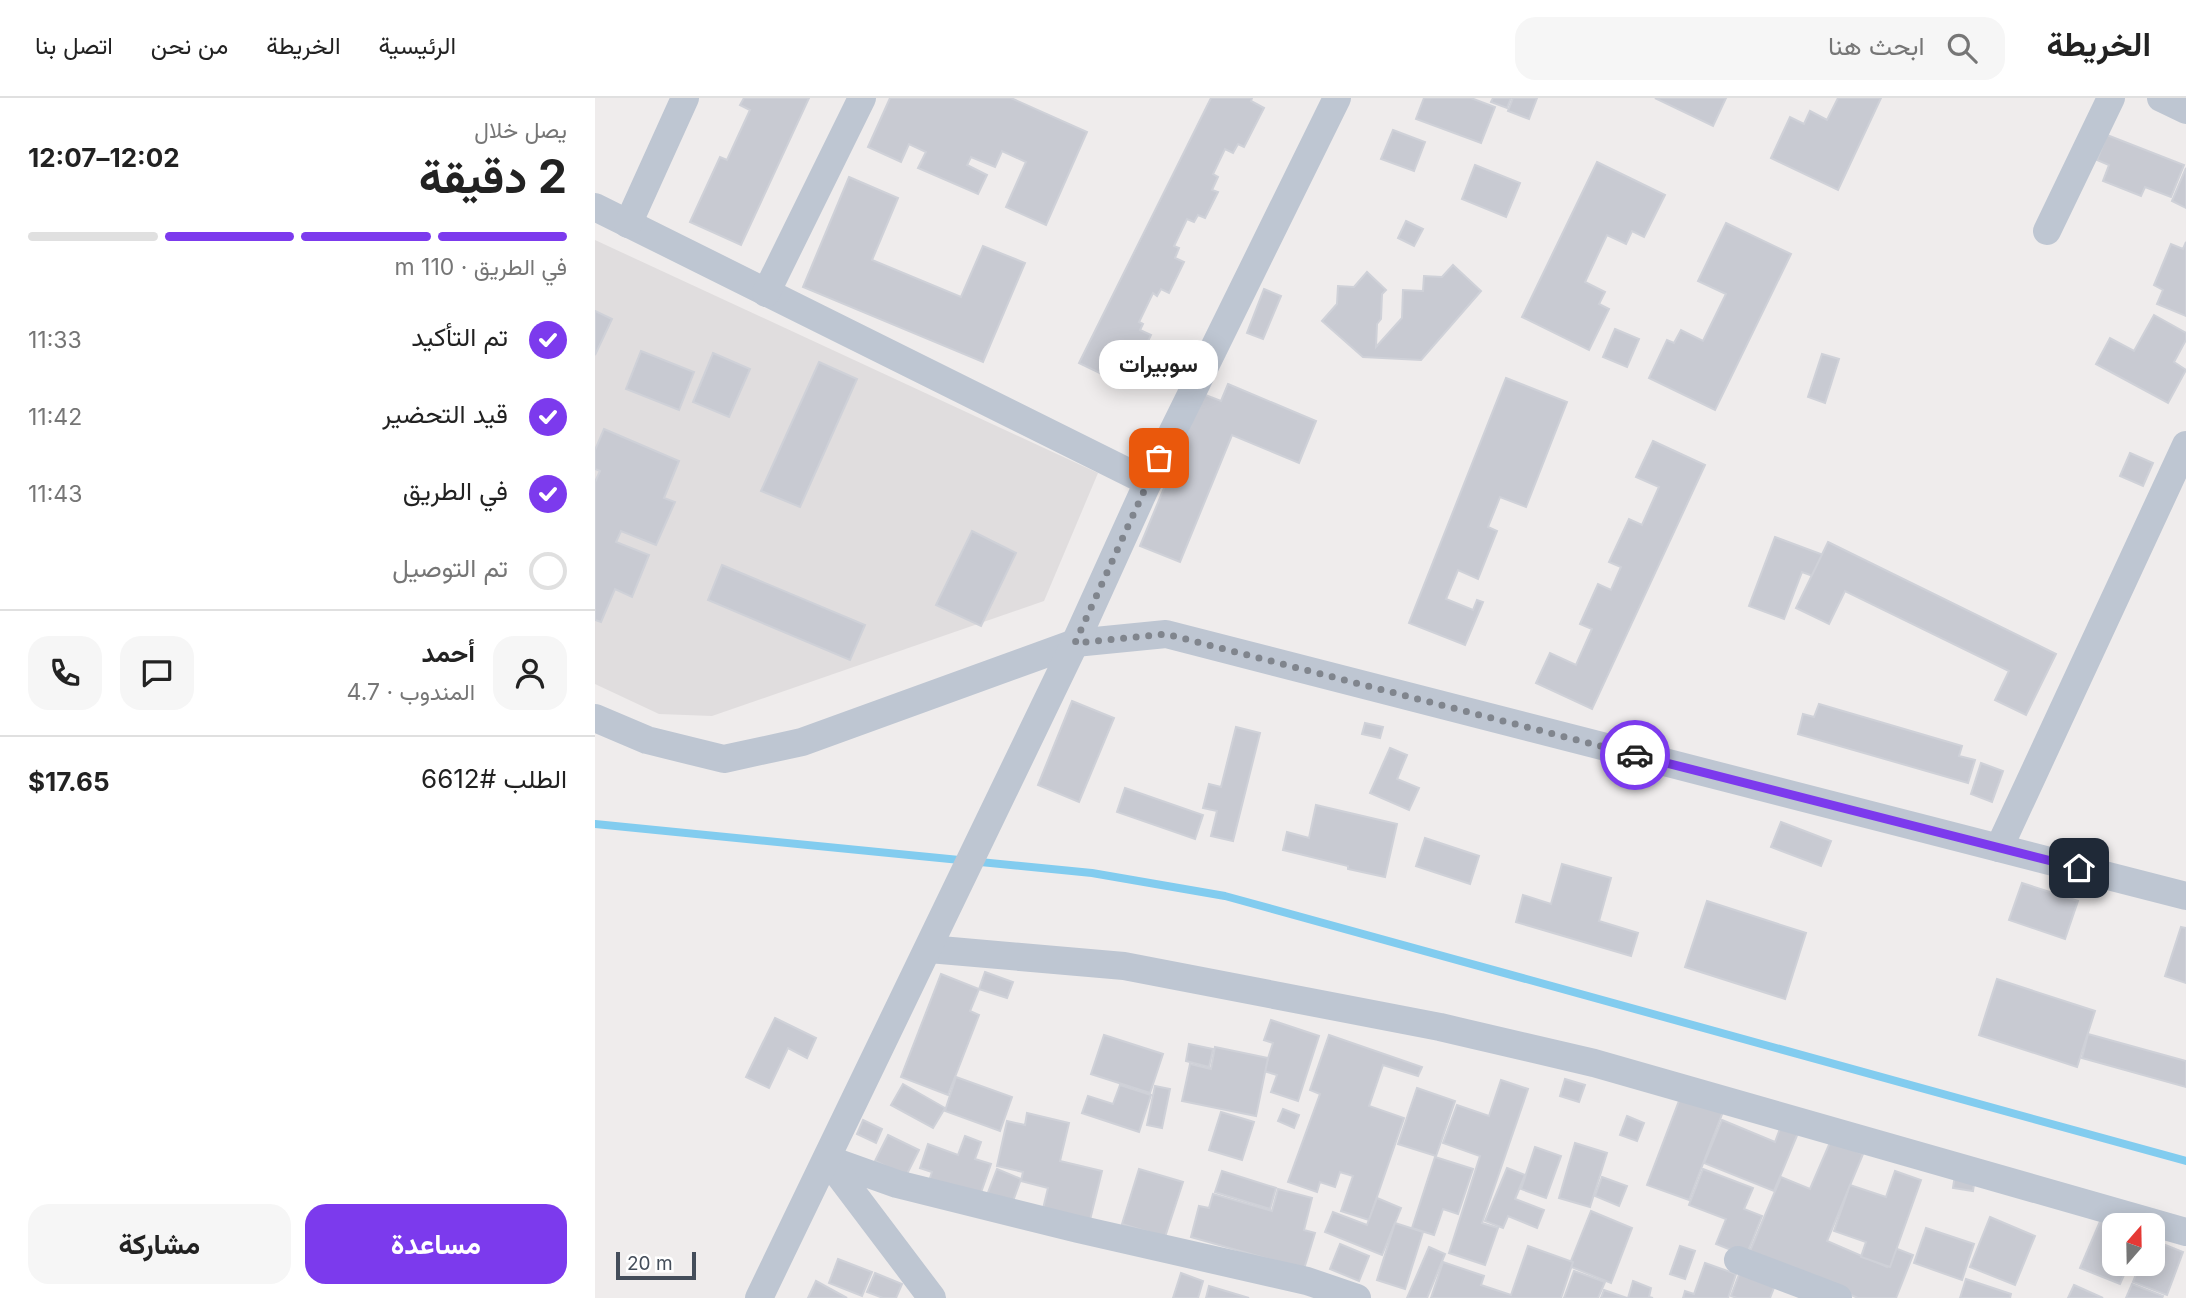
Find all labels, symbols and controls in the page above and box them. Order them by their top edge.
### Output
search box [1515,17,2005,80]
text: الخريطة [2047,24,2151,64]
icon: search [1943,29,1981,67]
text: ابحث هنا [1828,30,1925,61]
text: اتصل بنا [35,31,113,60]
text: من نحن [151,31,228,60]
text: الخريطة [266,31,340,60]
text: الرئيسية [378,31,456,60]
text: يصل خلال [474,116,567,144]
text: 12:02–12:07 [28,142,180,173]
text: 2 دقيقة [419,148,567,204]
text: في الطريق · 110 m [394,253,567,281]
text: تم التأكيد [411,321,508,352]
icon: check [529,321,567,359]
text: 11:33 [28,326,82,354]
callout: سوبيرات [1099,339,1219,388]
text: سوبيرات [1119,350,1198,378]
text: قيد التحضير [382,398,508,429]
icon: check [529,398,567,436]
text: 11:42 [28,403,82,431]
pin [1129,428,1189,488]
icon: bag [1140,439,1178,477]
text: في الطريق [403,475,508,506]
icon: check [529,475,567,513]
text: 11:43 [28,480,82,508]
text: تم التوصيل [392,552,508,583]
button: phone [28,636,102,710]
button: chat [120,636,194,710]
button: person [493,636,567,710]
text: أحمد [422,637,475,668]
text: المندوب · 4.7 [347,678,475,706]
courier [1600,720,1670,790]
icon: car [1616,736,1654,774]
text: الطلب #6612 [421,763,567,794]
text: $17.65 [28,766,110,797]
pin [2049,838,2109,898]
icon: home [2060,849,2098,887]
button: مشاركة [28,1204,291,1284]
button: مساعدة [305,1204,567,1284]
north arrow [2102,1213,2165,1276]
map controls [2102,1213,2165,1276]
scale bar [616,1249,697,1281]
text: 20 m [627,1252,673,1275]

